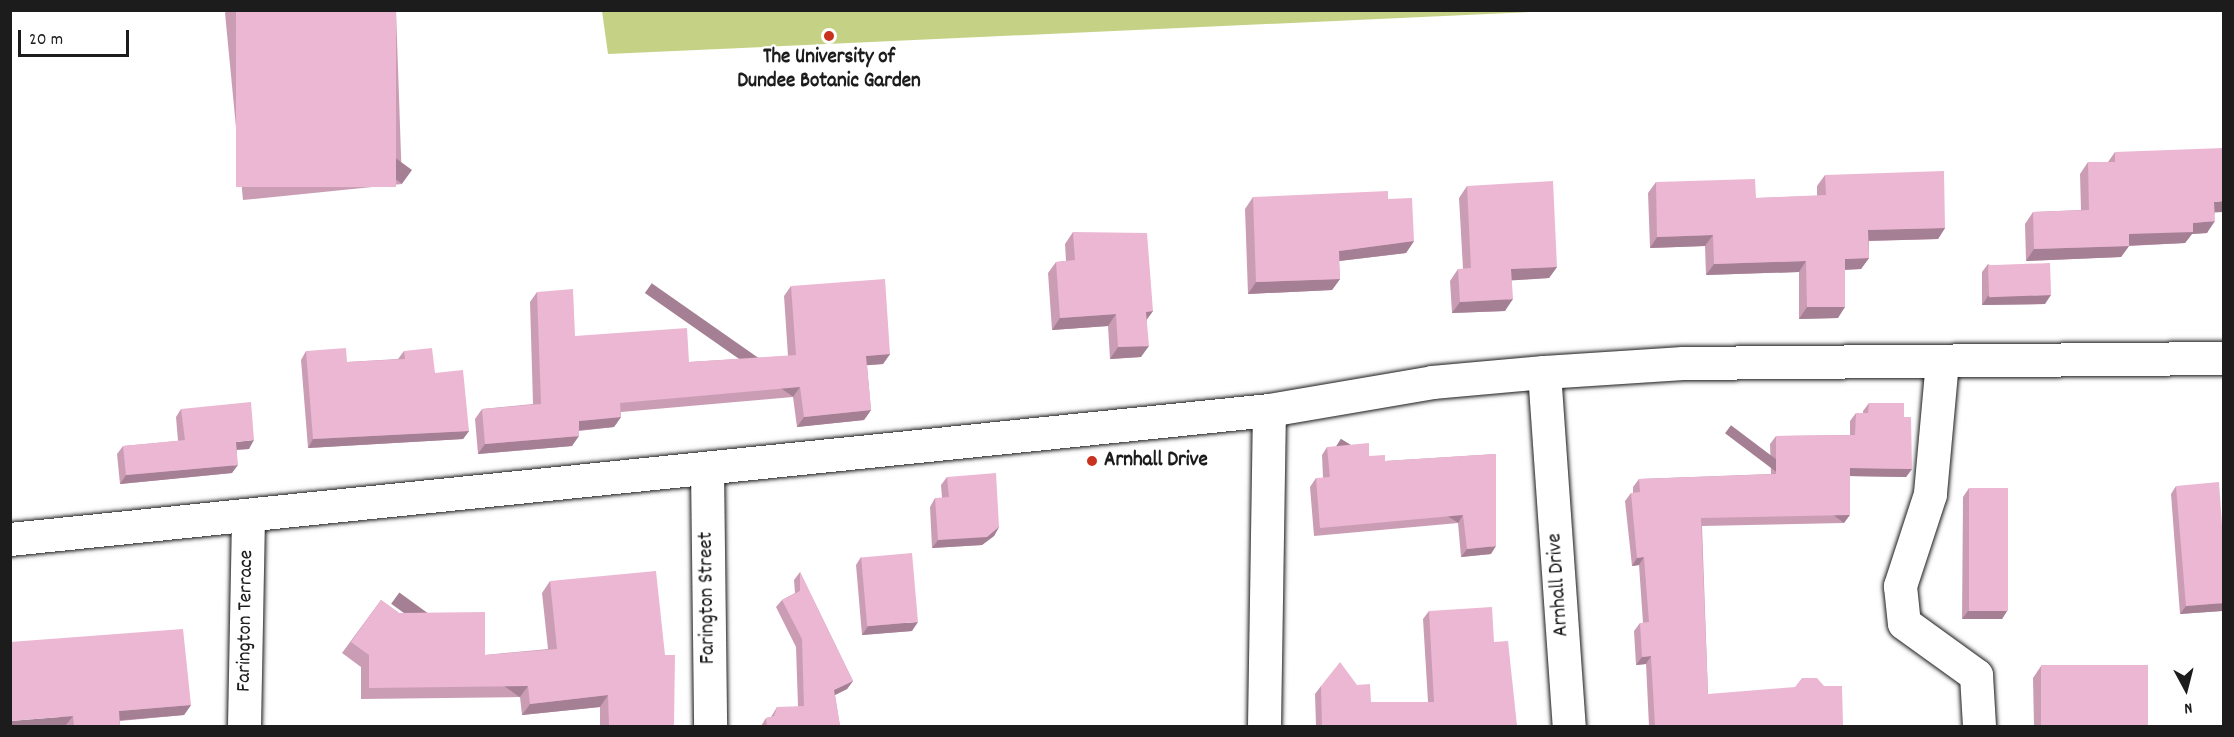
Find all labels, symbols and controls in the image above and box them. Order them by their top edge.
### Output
scale bar [21,18,132,56]
text: 20 m [29,28,63,53]
marker: The University of Dundee Botanic Garden [822,29,836,43]
place label: The University of Dundee Botanic Garden [737,45,921,95]
place label: Arnhall Drive [1104,448,1208,474]
marker: Arnhall Drive [1085,454,1099,468]
street label: Farington Street [694,532,722,664]
street label: Arnhall Drive [1543,532,1575,638]
street label: Farington Terrace [232,550,260,692]
north arrow [2156,659,2216,719]
text: N [2183,695,2194,719]

